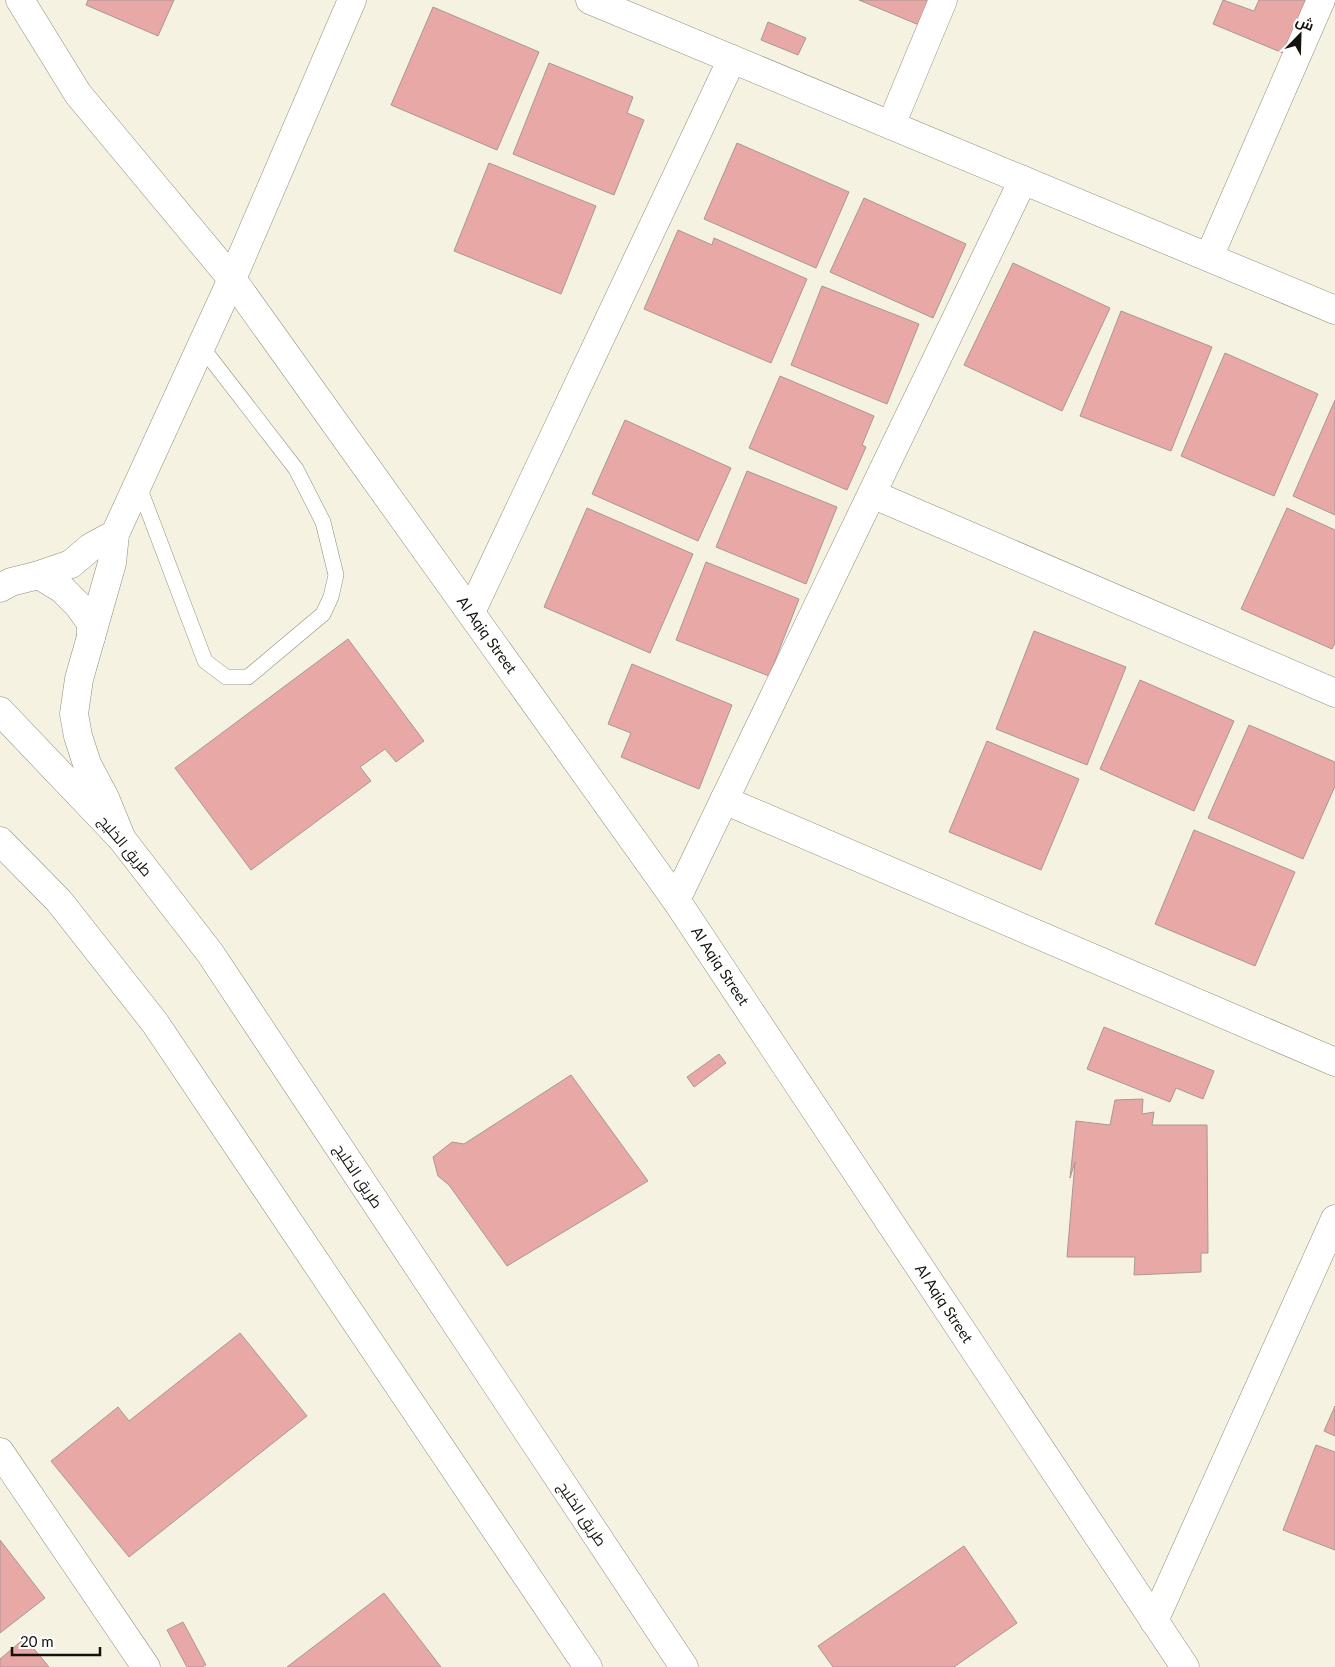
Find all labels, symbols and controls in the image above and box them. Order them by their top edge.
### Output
north arrow [1275,10,1325,60]
text: ش [1293,11,1317,35]
street label: Al Aqiq Street [454,592,522,677]
street label: طريق الخليج [93,811,156,881]
street label: Al Aqiq Street [688,923,754,1009]
street label: طريق الخليج [328,1140,387,1213]
street label: Al Aqiq Street [912,1260,978,1346]
street label: طريق الخليج [552,1478,611,1551]
scale bar [12,1624,100,1656]
text: 20 m [20,1632,54,1650]

